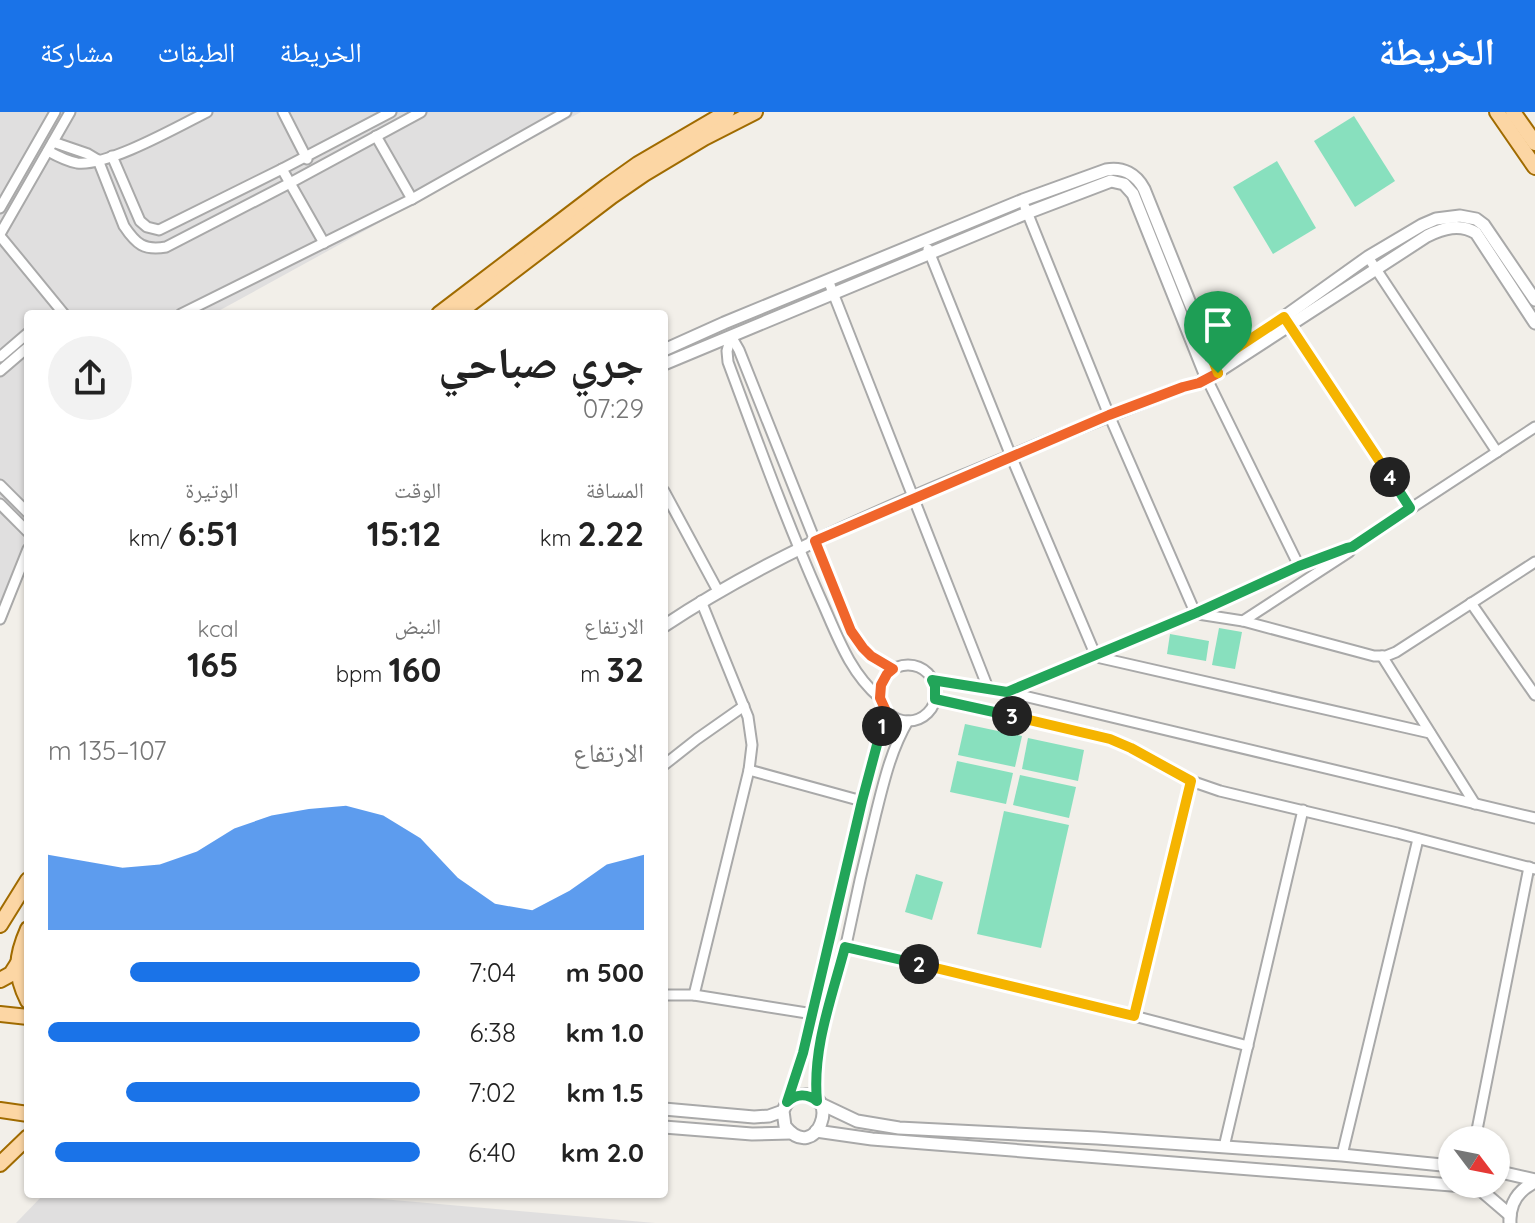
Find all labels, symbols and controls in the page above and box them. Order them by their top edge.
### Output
text: الخريطة [1378,27,1495,75]
text: مشاركة [40,34,114,69]
text: الطبقات [158,34,235,69]
text: الخريطة [279,34,362,69]
pin [1184,291,1252,373]
icon: arrive [1196,303,1240,347]
text: جري صباحي [438,334,644,389]
button: share [48,336,132,420]
text: 07:29 [583,392,644,425]
pin: 4 [1370,457,1410,497]
text: 4 [1384,463,1396,491]
text: الوتيرة [185,476,239,504]
text: الوقت [394,476,441,504]
text: المسافة [586,476,644,504]
text: 6:51 [178,512,239,555]
text: 15:12 [367,512,441,555]
text: 2.22 [577,512,644,555]
text: /km [128,524,178,552]
text: km [540,524,577,552]
text: النبض [394,612,441,640]
text: الارتفاع [584,612,644,640]
text: kcal [198,615,239,643]
text: 165 [187,643,239,686]
text: 160 [388,648,441,691]
text: 32 [606,648,644,691]
text: bpm [336,660,388,688]
text: m [580,660,606,688]
pin: 3 [992,696,1032,736]
text: 3 [1006,702,1018,730]
pin: 1 [862,706,902,746]
text: 1 [878,712,886,740]
text: 107–135 m [48,734,167,767]
text: الارتفاع [573,736,644,769]
pin: 2 [899,944,939,984]
text: 2 [913,950,925,978]
text: 7:04 [469,956,516,989]
text: 500 m [566,956,644,989]
text: 6:38 [469,1016,516,1049]
text: 1.0 km [565,1016,644,1049]
text: 7:02 [468,1076,516,1109]
text: 1.5 km [566,1076,644,1109]
north arrow [1438,1126,1510,1198]
map controls [1438,1126,1510,1198]
text: 6:40 [468,1136,516,1169]
text: 2.0 km [561,1136,644,1169]

